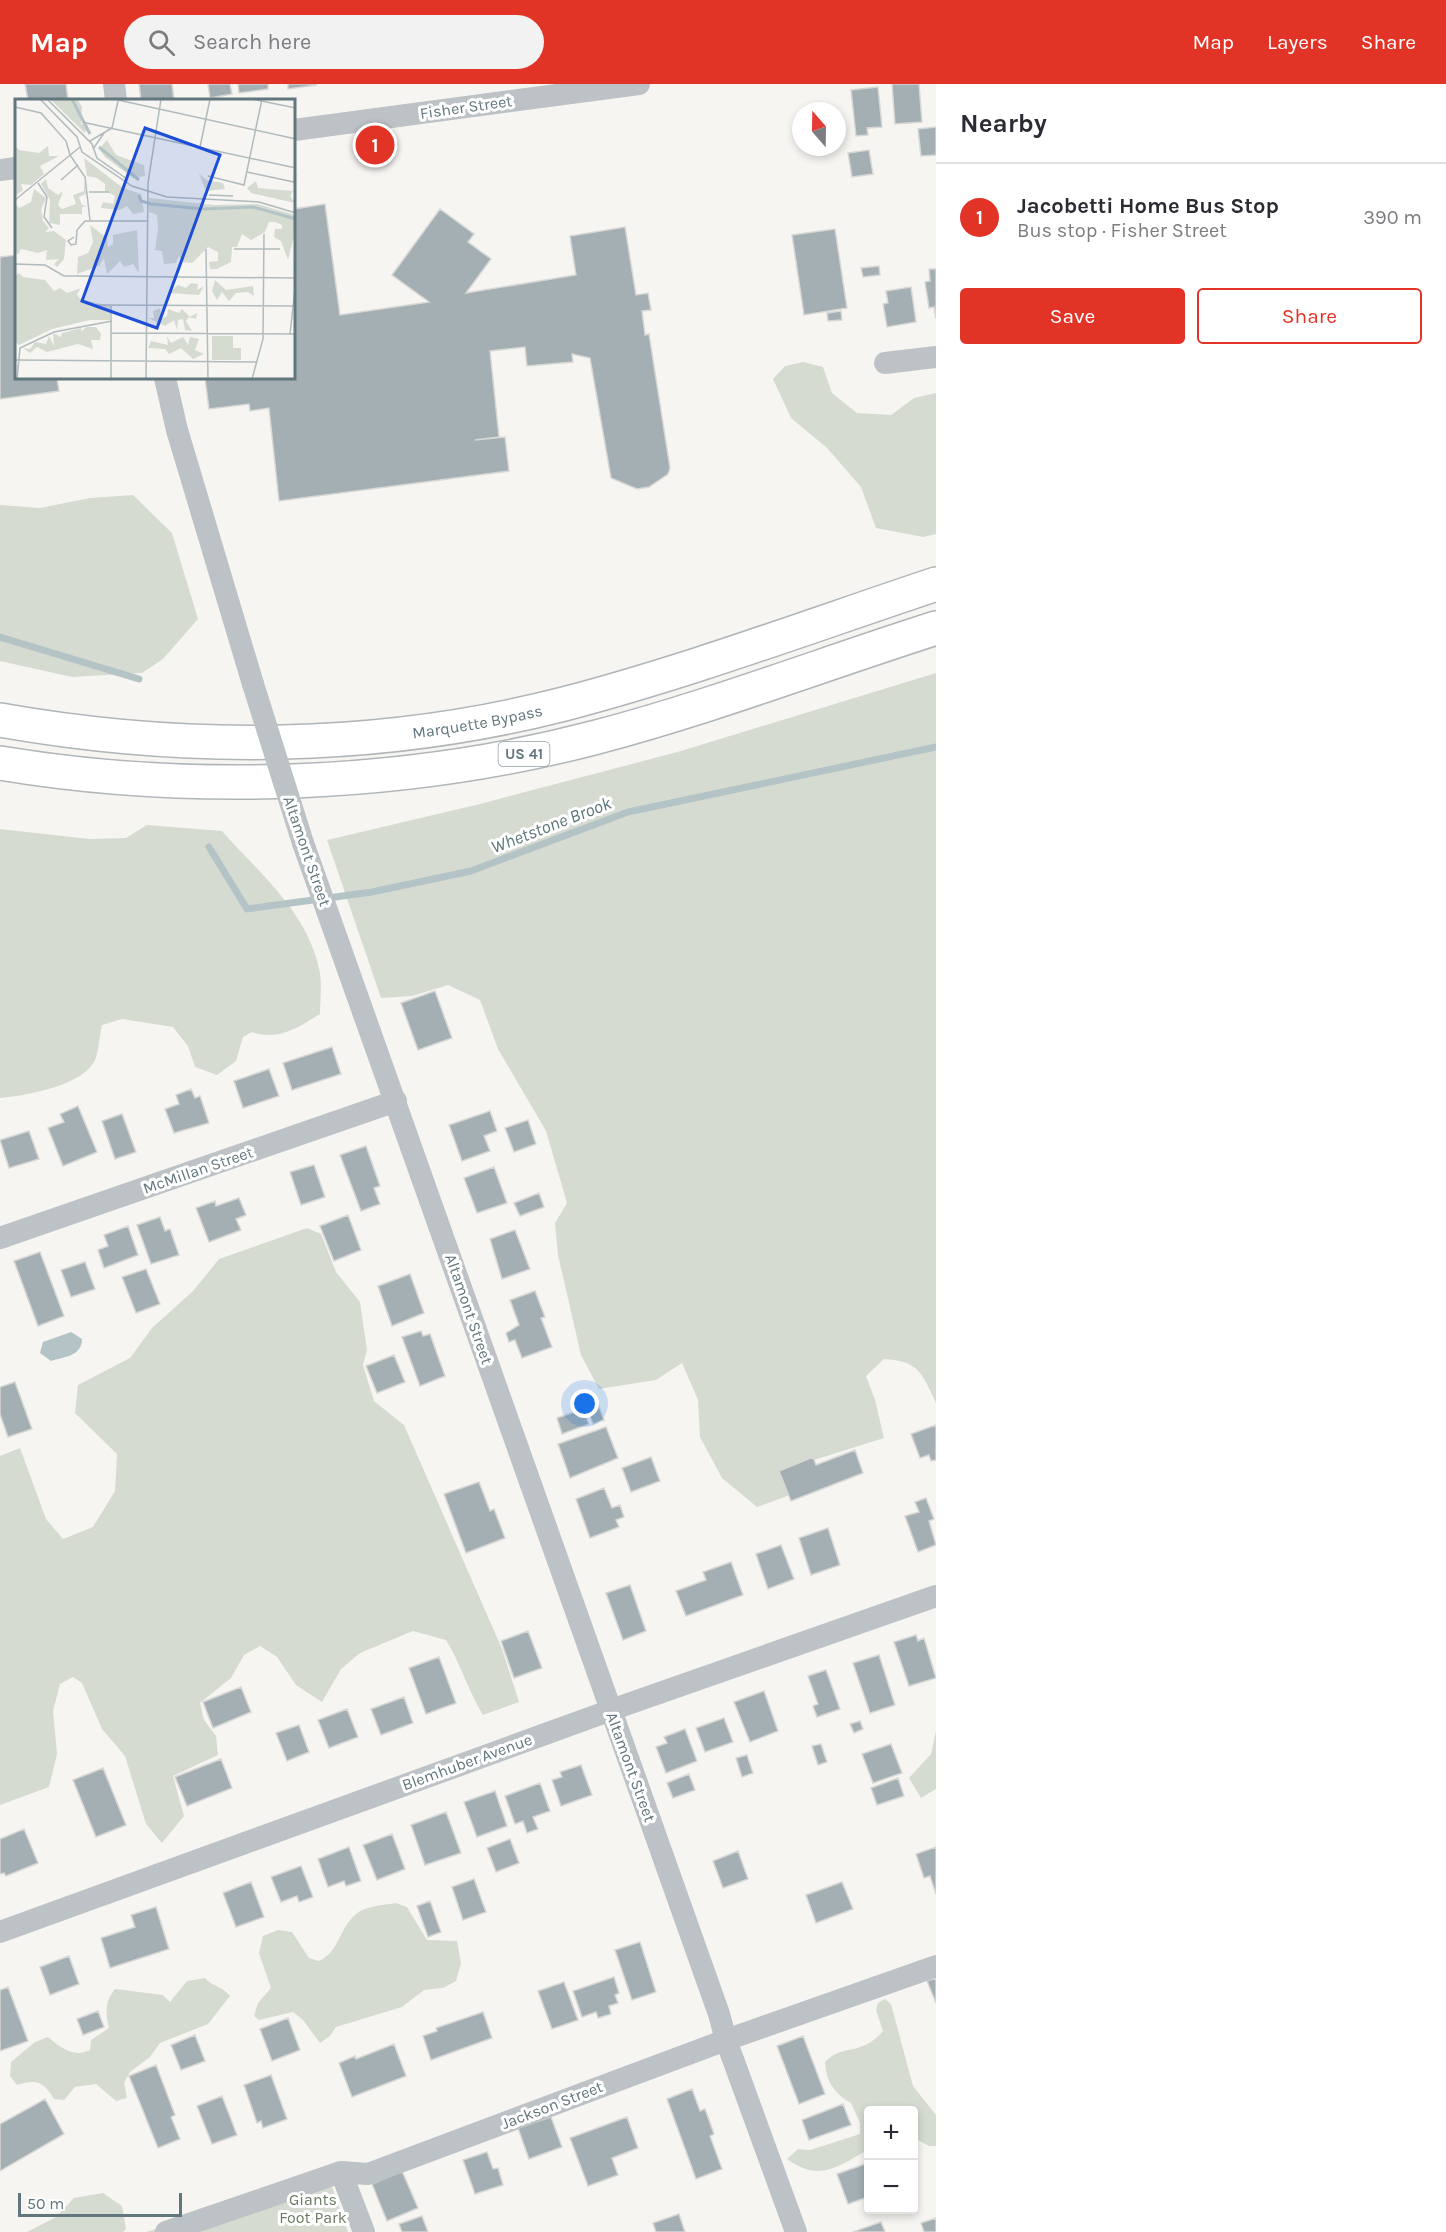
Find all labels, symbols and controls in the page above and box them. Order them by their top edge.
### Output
search box [124,15,544,69]
text: Map [30,26,88,59]
icon: search [145,26,178,59]
text: Search here [193,29,311,55]
text: Map [1192,30,1234,54]
text: Layers [1267,30,1328,54]
text: Share [1361,30,1416,54]
street label: Fisher Street [419,91,513,123]
inset map [15,99,296,380]
north arrow [792,102,846,156]
text: Nearby [960,108,1047,139]
pin: 1 [356,122,394,168]
text: Jacobetti Home Bus Stop [1017,193,1279,219]
text: 1 [976,206,983,229]
text: 390 m [1363,206,1422,229]
text: Bus stop · Fisher Street [1017,219,1227,242]
button: Save [960,288,1185,344]
button: Share [1197,288,1422,344]
street label: Marquette Bypass [411,700,544,742]
road number: US 41 [498,742,550,766]
water label: Whetstone Brook [488,792,615,858]
street label: Altamont Street [279,793,335,909]
street label: McMillan Street [140,1142,256,1198]
street label: Altamont Street [441,1251,497,1367]
your location [570,1389,599,1418]
street label: Altamont Street [602,1709,660,1825]
street label: Blemhuber Avenue [399,1730,535,1794]
street label: Jackson Street [499,2077,605,2133]
map controls [864,2106,918,2214]
button: + [864,2106,918,2160]
button: − [864,2160,918,2214]
scale bar [18,2190,182,2218]
park label: Giants Foot Park [279,2190,347,2227]
text: 50 m [27,2194,64,2213]

